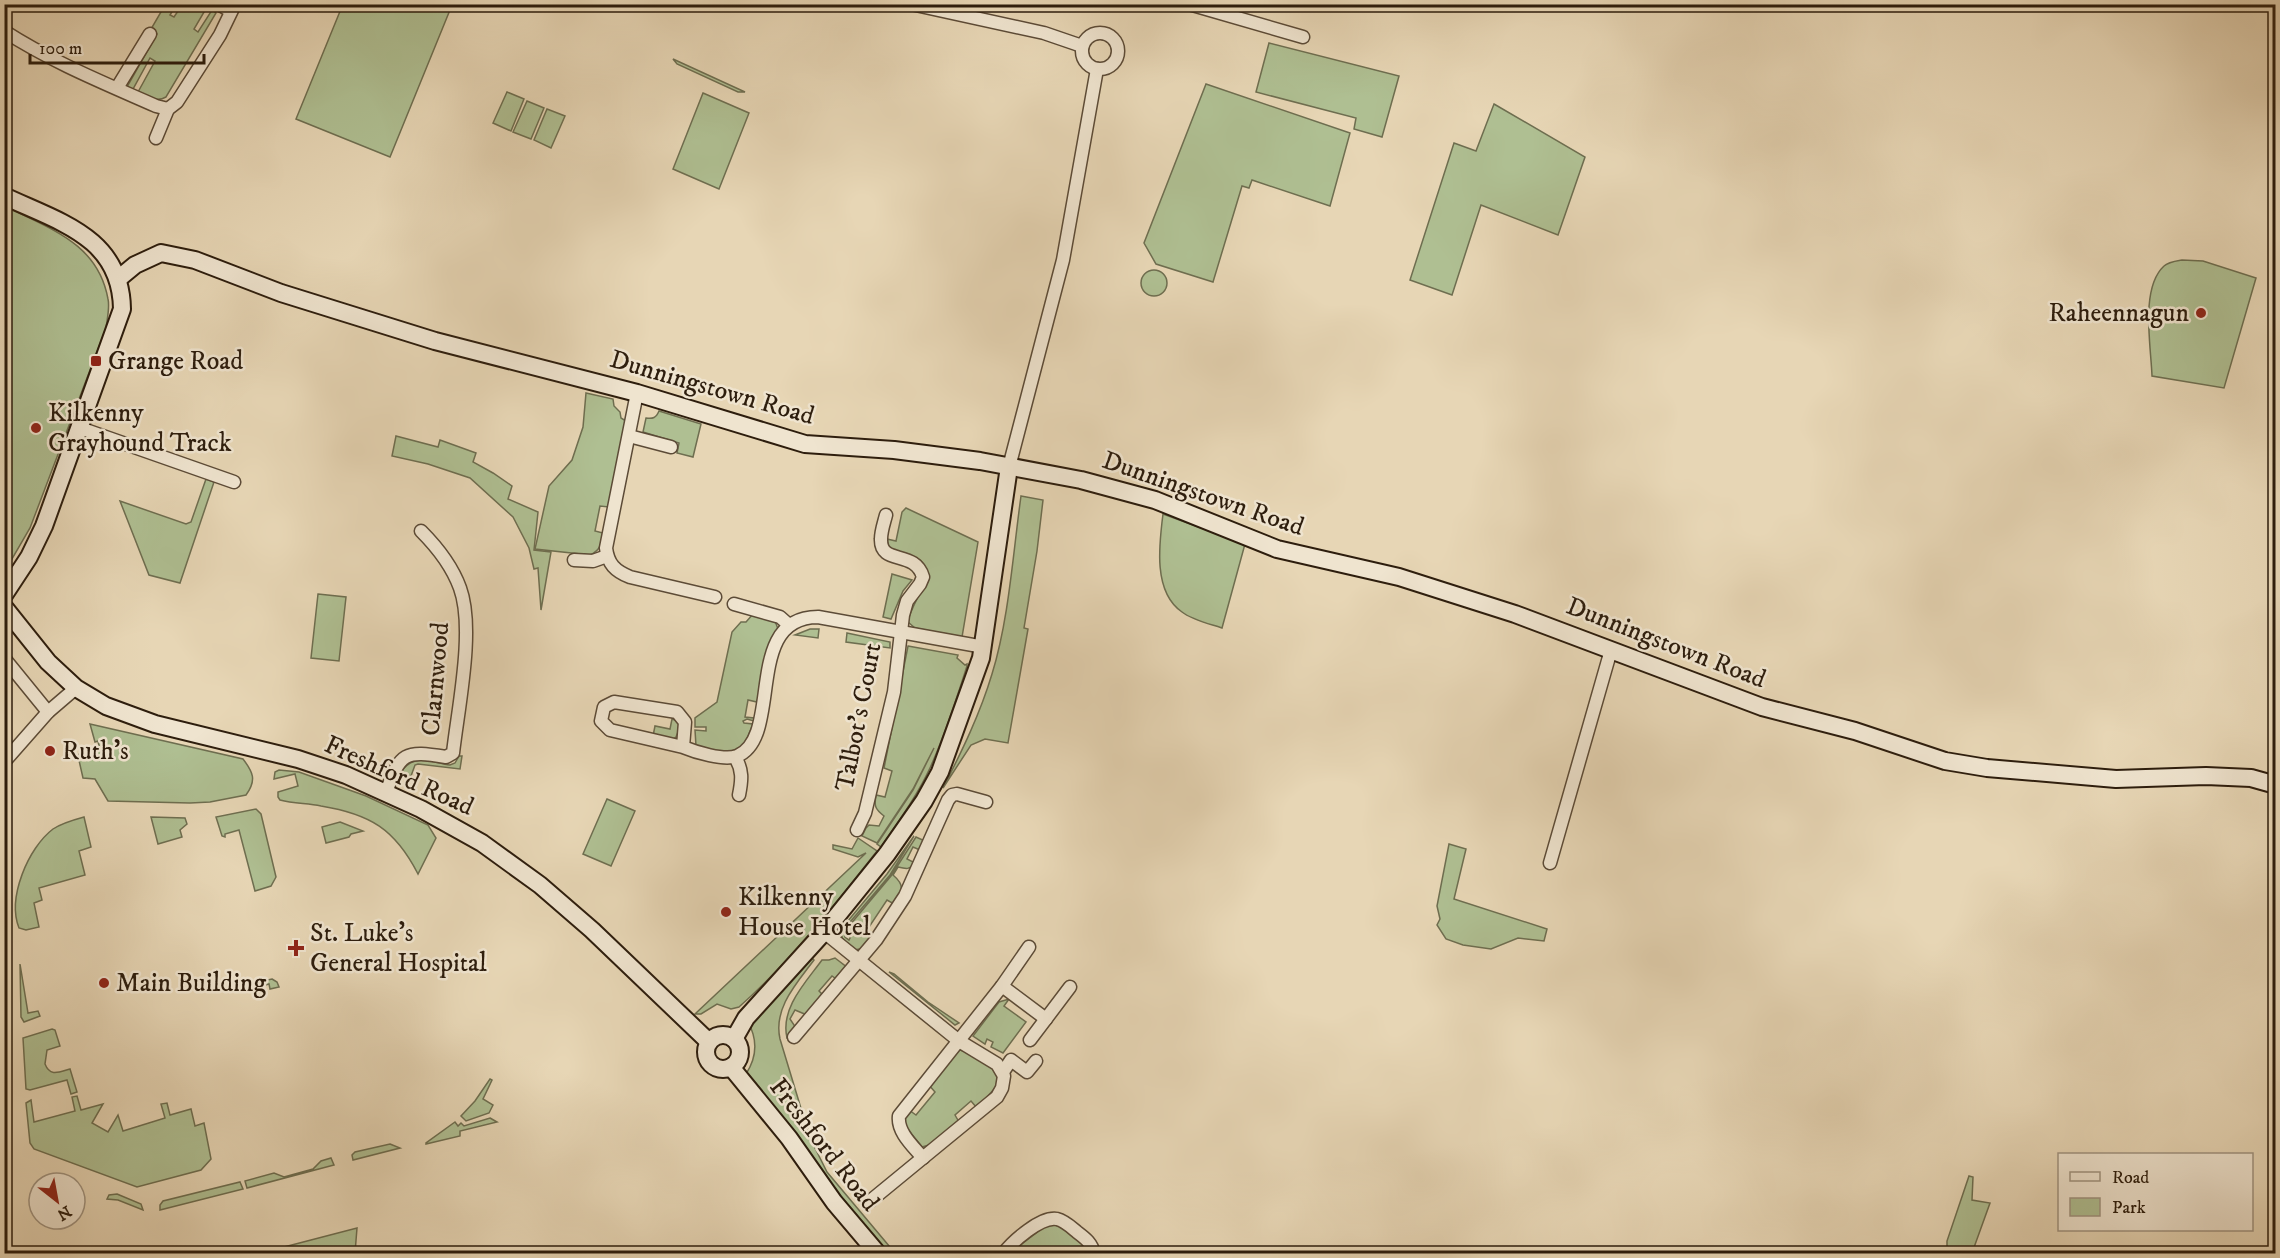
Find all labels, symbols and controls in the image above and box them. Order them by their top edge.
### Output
scale bar [30,27,204,65]
text: 100 m [39,38,82,60]
place label: Raheennagun [2049,297,2189,330]
marker: Raheennagun [2194,306,2208,320]
street label: Dunningstown Road [606,343,818,433]
place label: Grange Road [108,345,243,378]
marker: Grange Road [89,354,103,368]
place label: Kilkenny Grayhound Track [48,397,232,460]
marker: Kilkenny Grayhound Track [29,421,43,435]
street label: Dunningstown Road [1098,444,1308,544]
street label: Dunningstown Road [1561,590,1771,696]
street label: Clarnwood [415,621,457,737]
street label: Talbot's Court [828,640,890,794]
street label: Freshford Road [319,728,479,824]
place label: Ruth's [62,735,129,768]
marker: Ruth's [43,744,57,758]
place label: Kilkenny House Hotel [738,881,871,944]
marker: Kilkenny House Hotel [719,905,733,919]
place label: St. Luke's General Hospital [310,917,487,980]
marker: St. Luke's General Hospital [287,939,305,957]
place label: Main Building [116,967,266,1000]
marker: Main Building [97,976,111,990]
street label: Freshford Road [762,1072,886,1218]
legend [2058,1153,2253,1231]
text: Road [2112,1167,2149,1189]
north arrow [27,1171,87,1231]
text: Park [2112,1197,2146,1219]
text: N [53,1201,75,1225]

